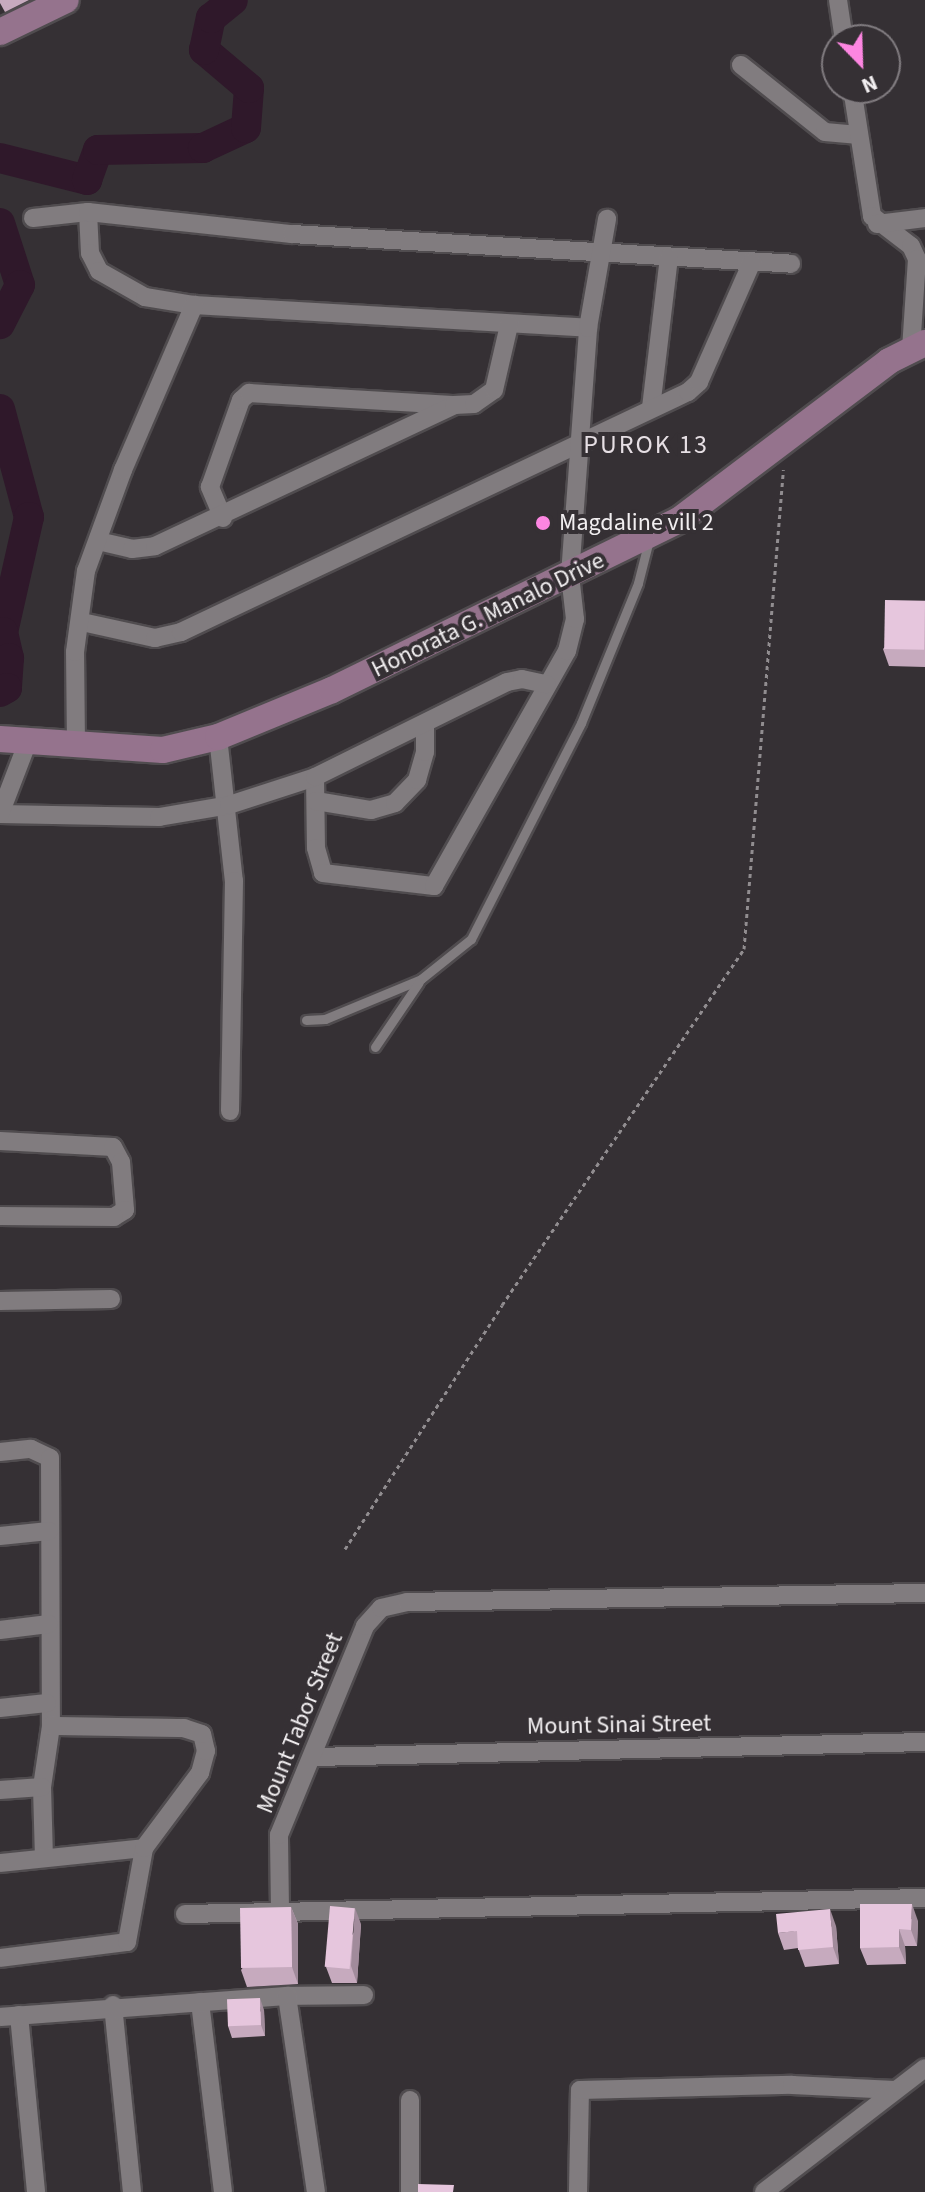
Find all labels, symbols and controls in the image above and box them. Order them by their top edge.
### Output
north arrow [821,24,901,104]
text: N [857,67,883,102]
district label: PUROK 13 [583,429,709,461]
place label: Magdaline vill 2 [559,509,714,537]
marker: Magdaline vill 2 [534,514,552,532]
street label: Honorata G. Manalo Drive [367,546,609,684]
street label: Mount Tabor Street [251,1628,349,1818]
street label: Mount Sinai Street [527,1709,711,1741]

